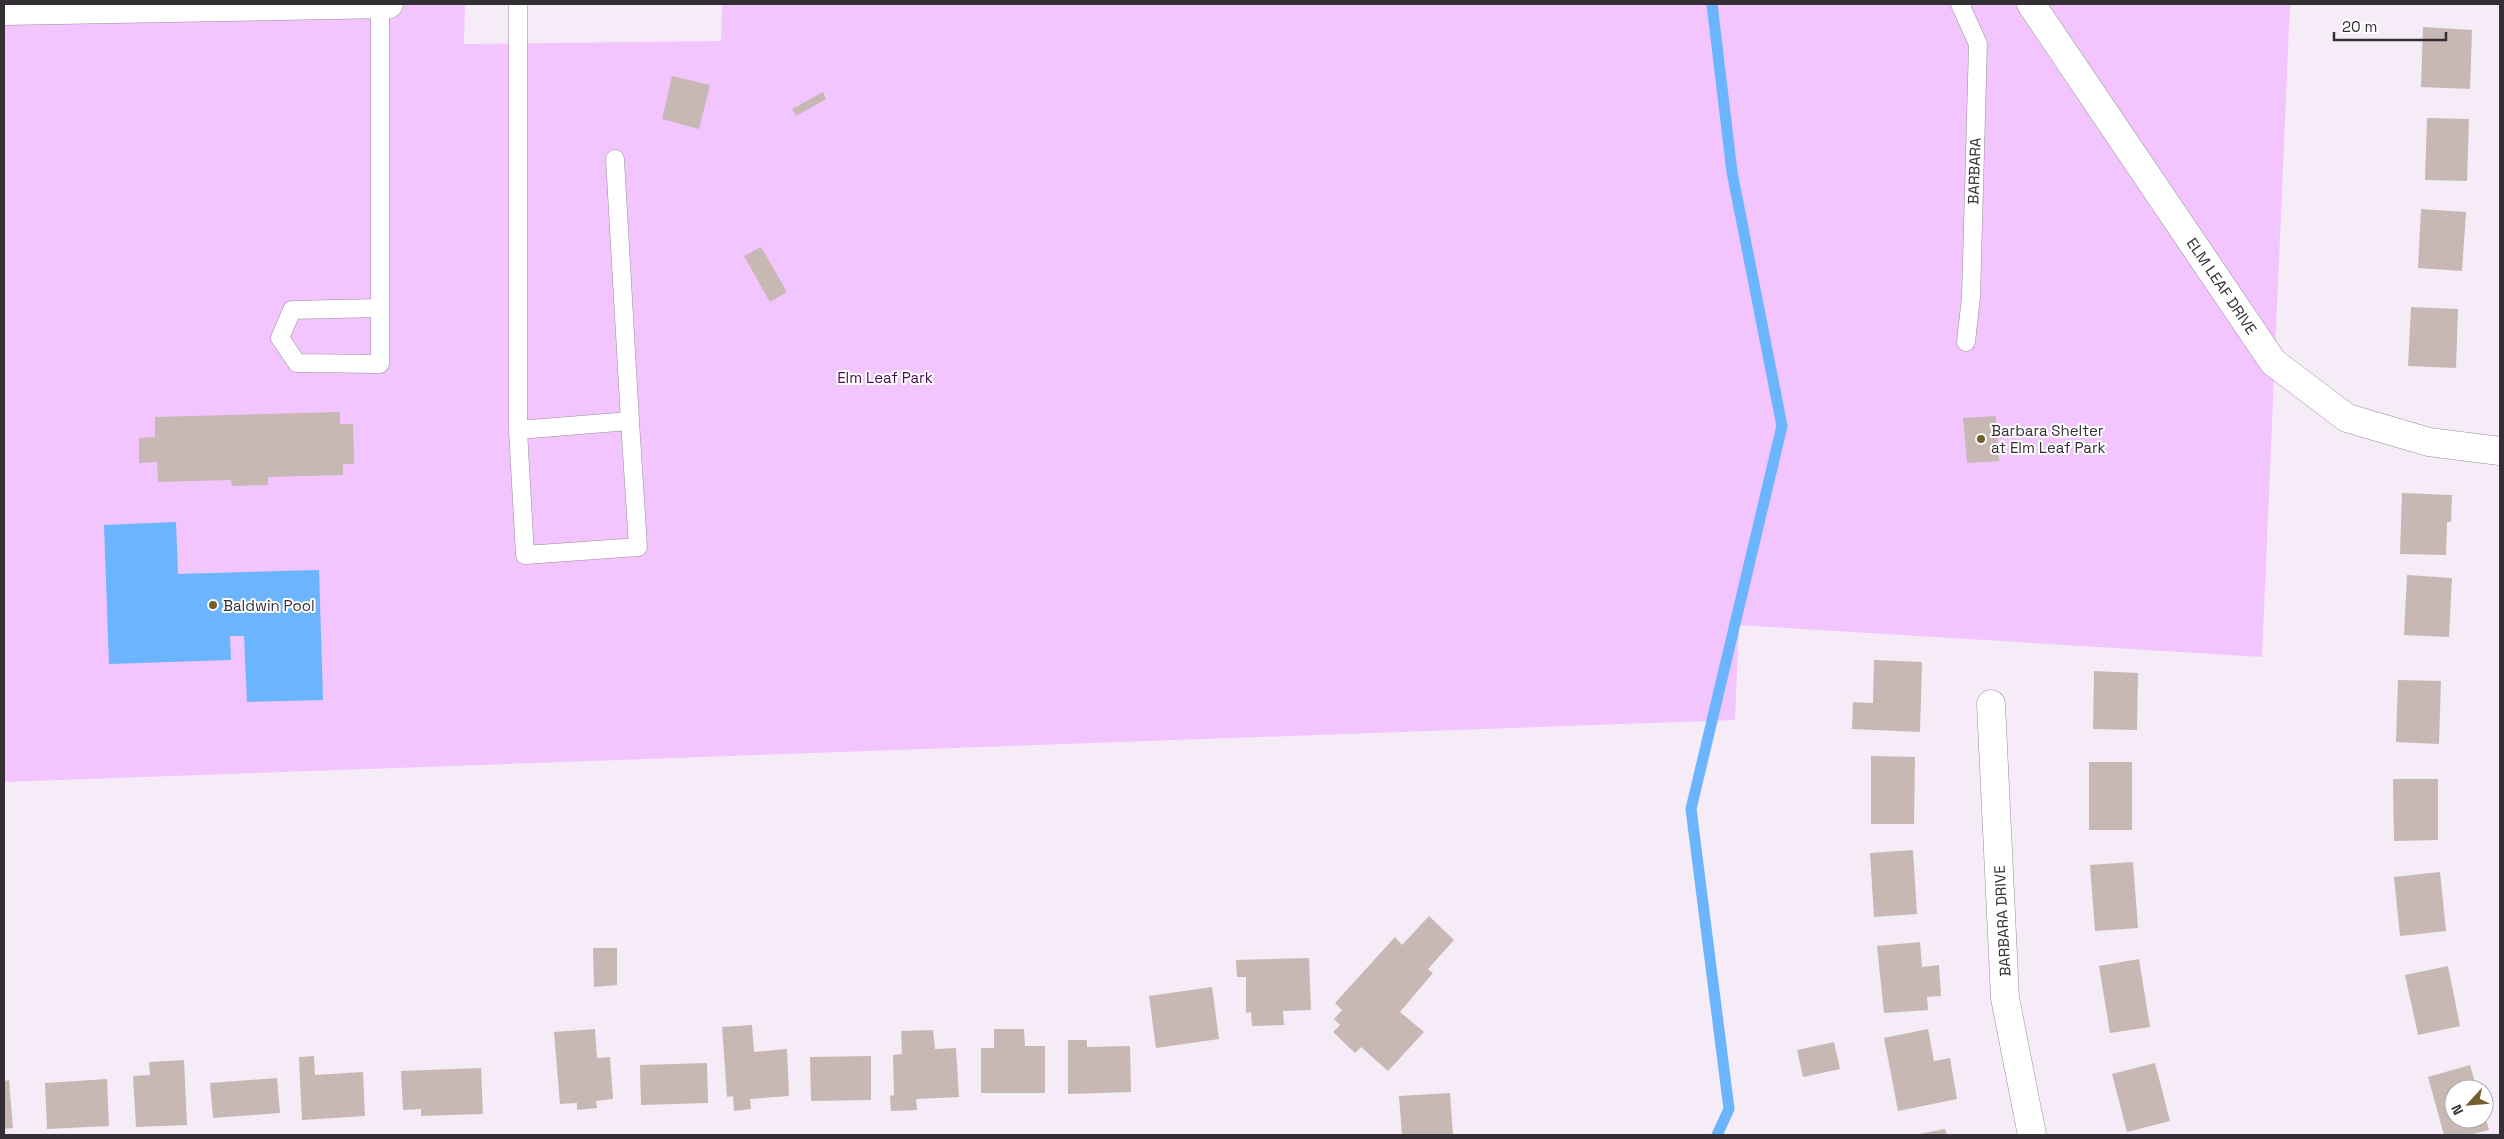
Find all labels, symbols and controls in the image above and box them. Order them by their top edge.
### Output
scale bar [2334,10,2446,42]
text: 20 m [2342,17,2377,36]
street label: BARBARA [1963,137,1985,205]
street label: ELM LEAF DRIVE [2183,234,2261,338]
park label: Elm Leaf Park [837,368,933,387]
place label: Barbara Shelter at Elm Leaf Park [1991,421,2106,457]
marker: Barbara Shelter at Elm Leaf Park [1975,433,1987,445]
place label: Baldwin Pool [223,596,315,615]
marker: Baldwin Pool [207,599,219,611]
street label: BARBARA DRIVE [1990,865,2014,977]
north arrow [2444,1079,2494,1129]
text: N [2447,1102,2467,1118]

